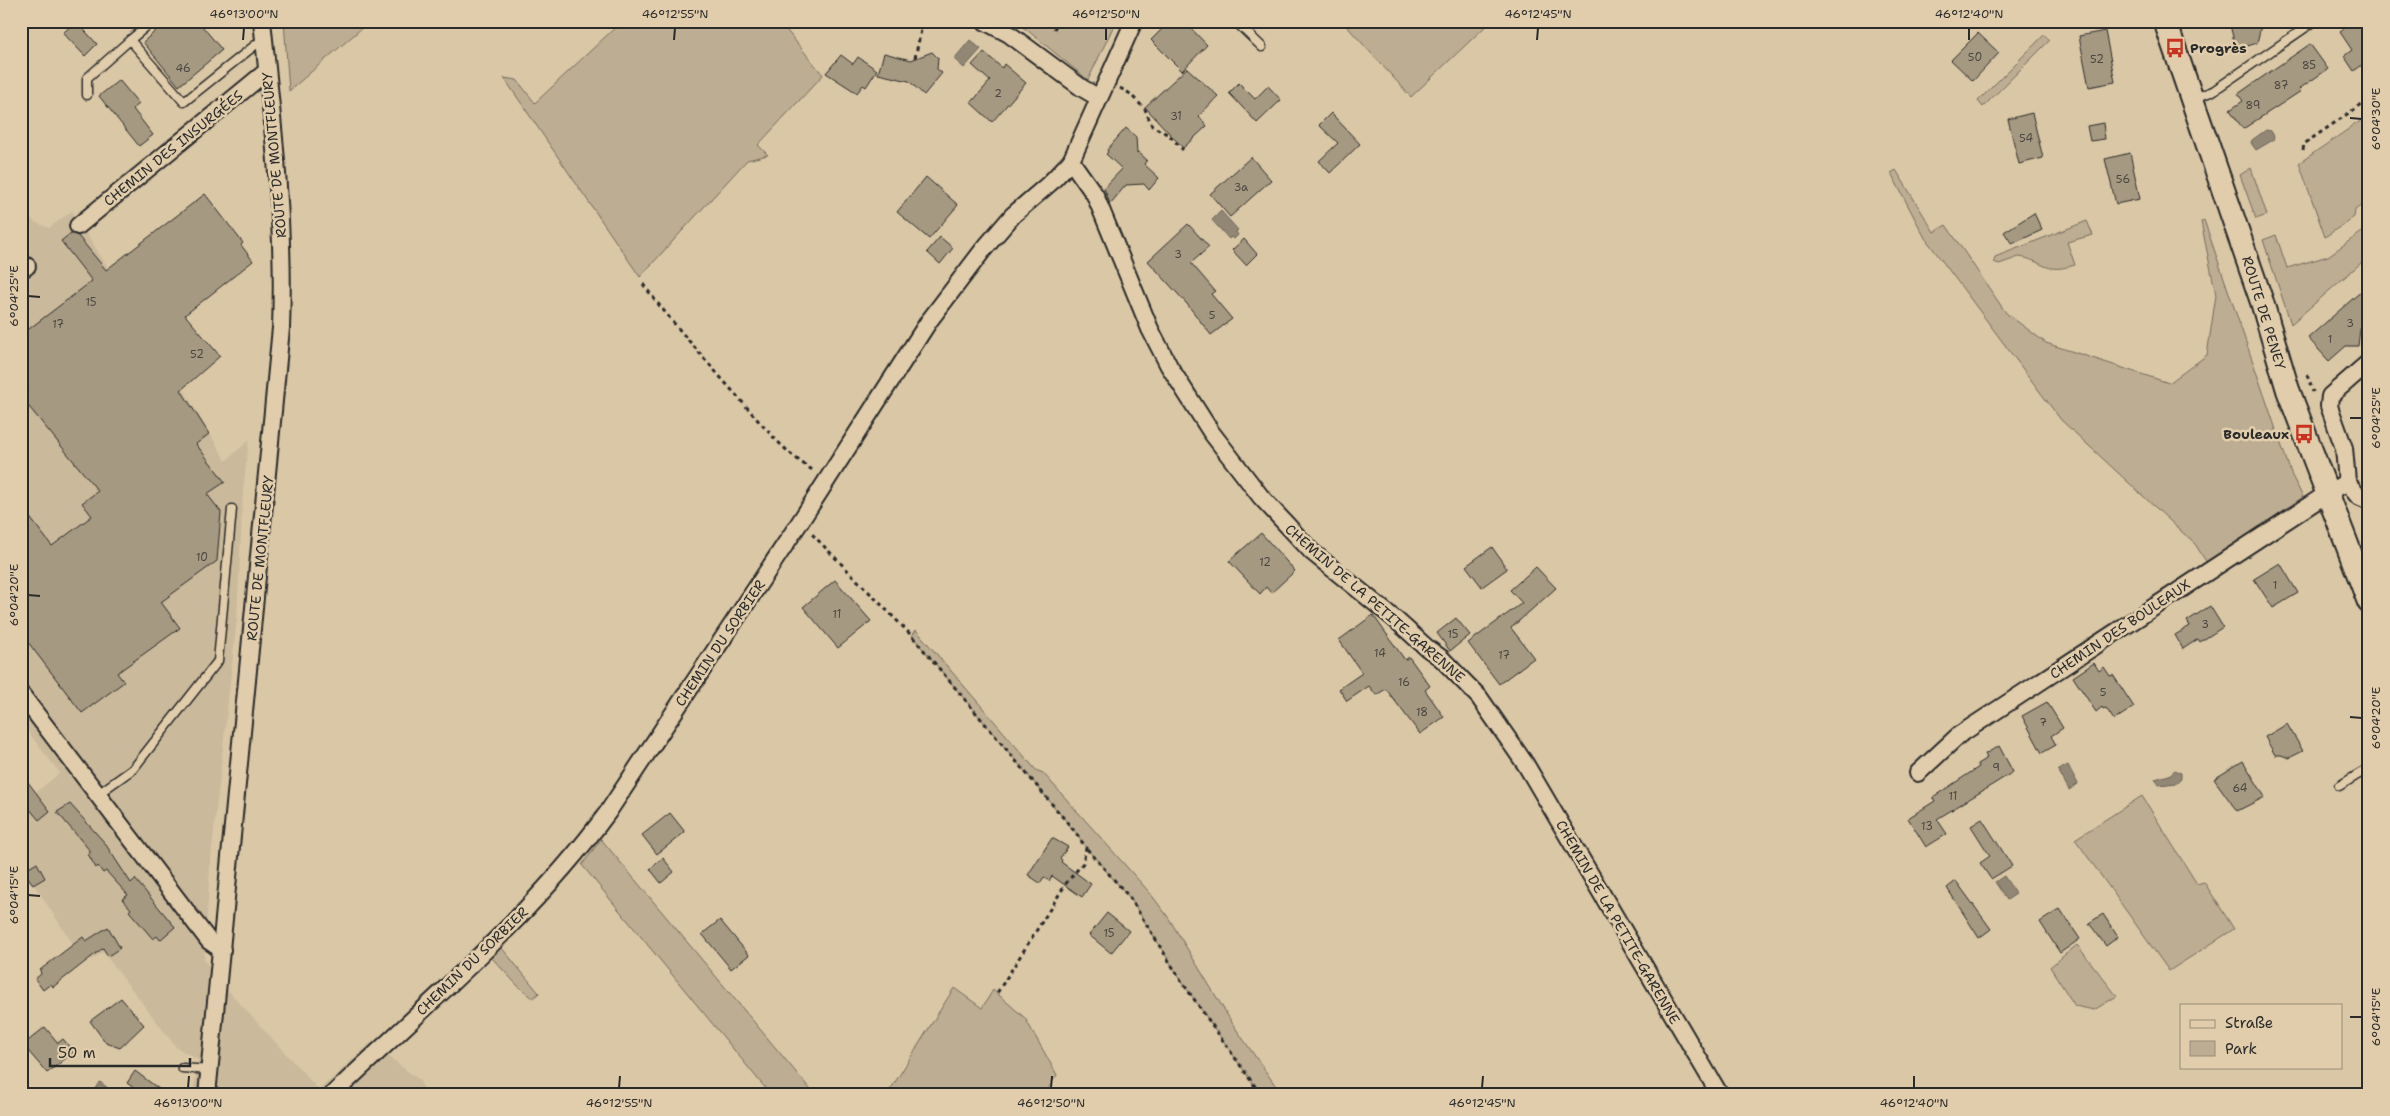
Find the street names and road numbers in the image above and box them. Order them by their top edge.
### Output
street label: ROUTE DE MONTFLEURY [258,71,290,239]
street label: CHEMIN DES INSURGÉES [100,86,247,210]
street label: ROUTE DE PENEY [2238,254,2290,373]
street label: ROUTE DE MONTFLEURY [242,474,278,642]
street label: CHEMIN DE LA PETITE-GARENNE [1281,520,1469,686]
street label: CHEMIN DES BOULEAUX [2046,575,2194,683]
street label: CHEMIN DU SORBIER [671,576,769,710]
street label: CHEMIN DE LA PETITE-GARENNE [1552,817,1684,1027]
street label: CHEMIN DU SORBIER [412,903,532,1019]

